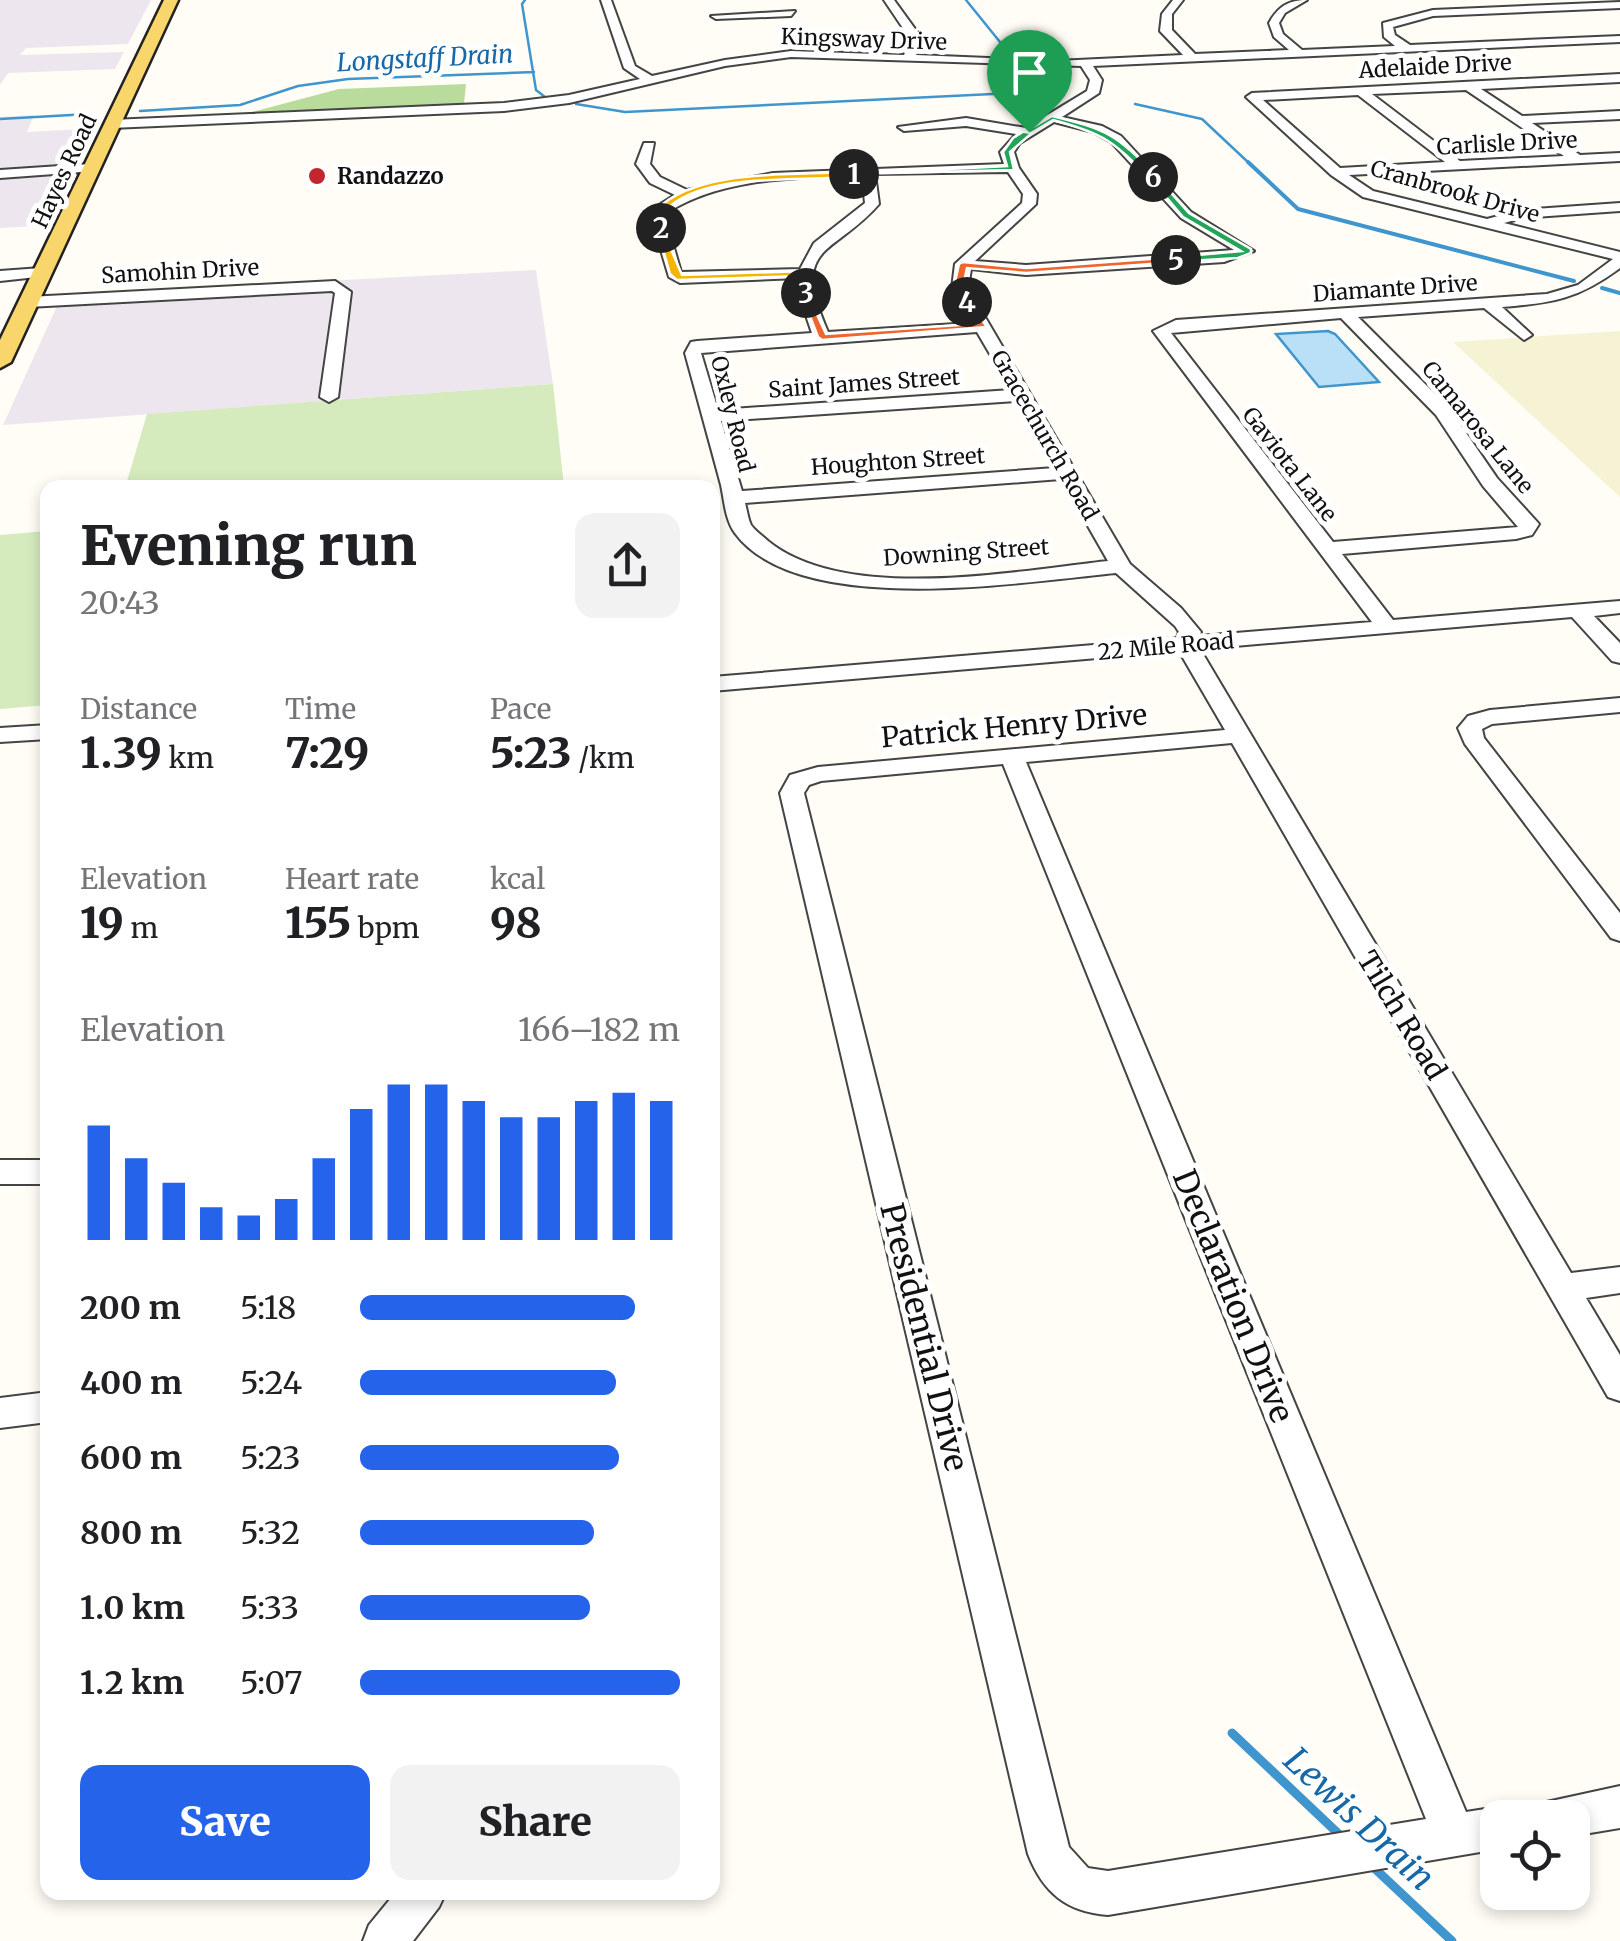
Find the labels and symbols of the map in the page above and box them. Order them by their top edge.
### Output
street label: Kingsway Drive [780,22,948,56]
pin [987,30,1072,133]
water label: Longstaff Drain [336,37,514,79]
street label: Adelaide Drive [1357,48,1512,84]
street label: Hayes Road [25,110,103,232]
street label: Carlisle Drive [1436,125,1578,161]
pin: 1 [829,149,879,199]
pin: 6 [1128,152,1178,202]
street label: Cranbrook Drive [1367,153,1543,229]
place label: Randazzo [337,162,444,190]
marker: Randazzo [306,165,328,187]
pin: 2 [636,203,686,253]
pin: 5 [1151,235,1201,285]
street label: Samohin Drive [100,253,260,289]
pin: 3 [781,268,831,318]
street label: Diamante Drive [1312,268,1478,308]
pin: 4 [942,277,992,327]
street label: Gracechurch Road [985,345,1105,525]
street label: Oxley Road [705,353,761,475]
street label: Camarosa Lane [1416,355,1540,499]
street label: Saint James Street [767,362,961,404]
street label: Gaviota Lane [1237,401,1343,527]
street label: Houghton Street [810,441,986,481]
street label: Downing Street [882,532,1050,572]
street label: 22 Mile Road [1097,626,1235,666]
street label: Patrick Henry Drive [879,696,1149,756]
street label: Tilch Road [1349,944,1455,1086]
street label: Declaration Drive [1164,1164,1302,1428]
street label: Presidential Drive [871,1199,977,1475]
water label: Lewis Drain [1275,1738,1443,1900]

